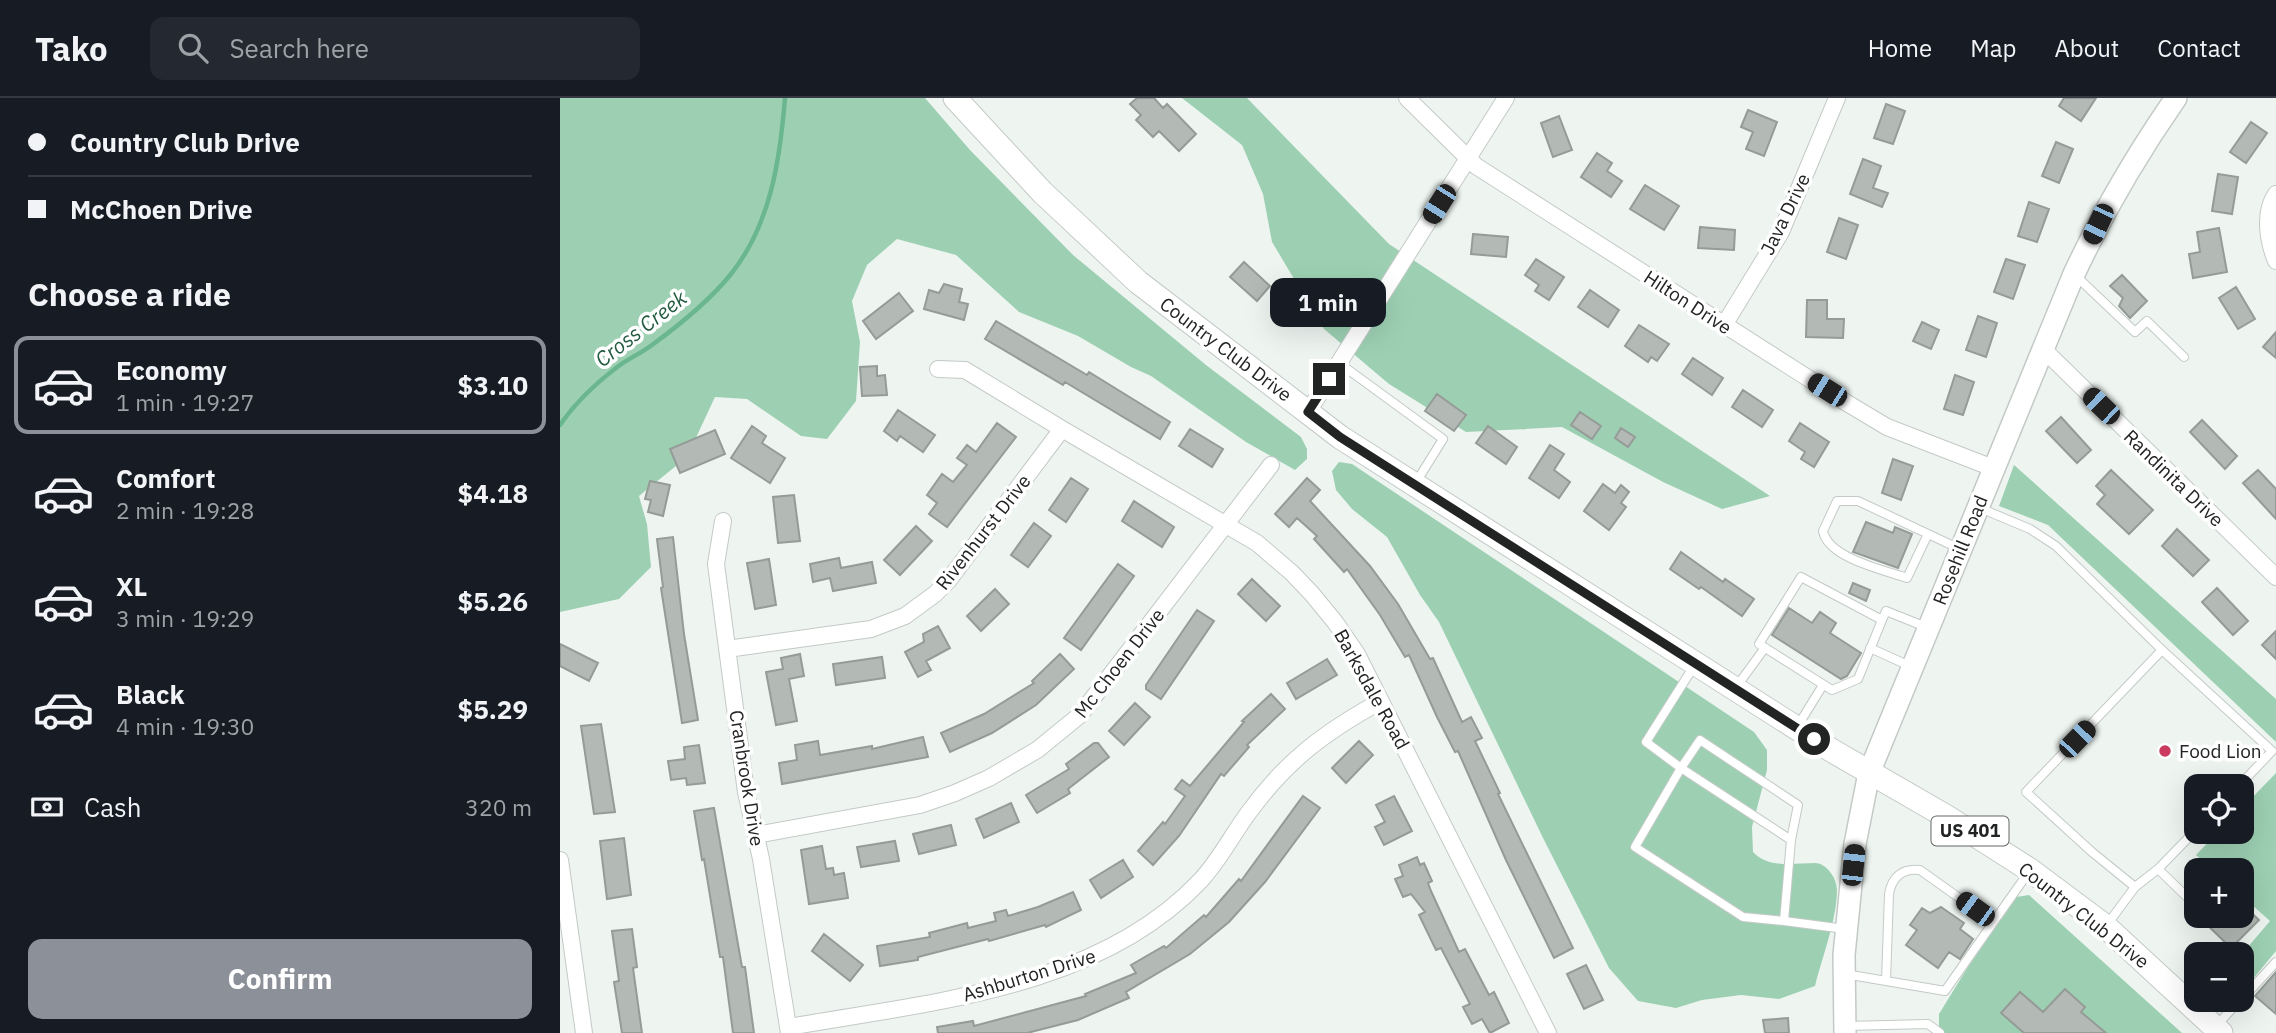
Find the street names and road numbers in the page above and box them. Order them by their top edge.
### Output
street label: Java Drive [1755,169,1815,259]
street label: Hilton Drive [1640,265,1736,339]
street label: Country Club Drive [1155,292,1297,406]
street label: Randinita Drive [2119,424,2229,532]
street label: Rivenhurst Drive [930,469,1036,595]
street label: Rosehill Road [1927,492,1993,608]
street label: Mc Choen Drive [1069,603,1169,723]
street label: Barksdale Road [1329,625,1415,753]
street label: Cranbrook Drive [724,708,770,848]
road number: US 401 [1932,816,2008,846]
street label: Country Club Drive [2014,857,2154,973]
street label: Ashburton Drive [960,943,1098,1007]

